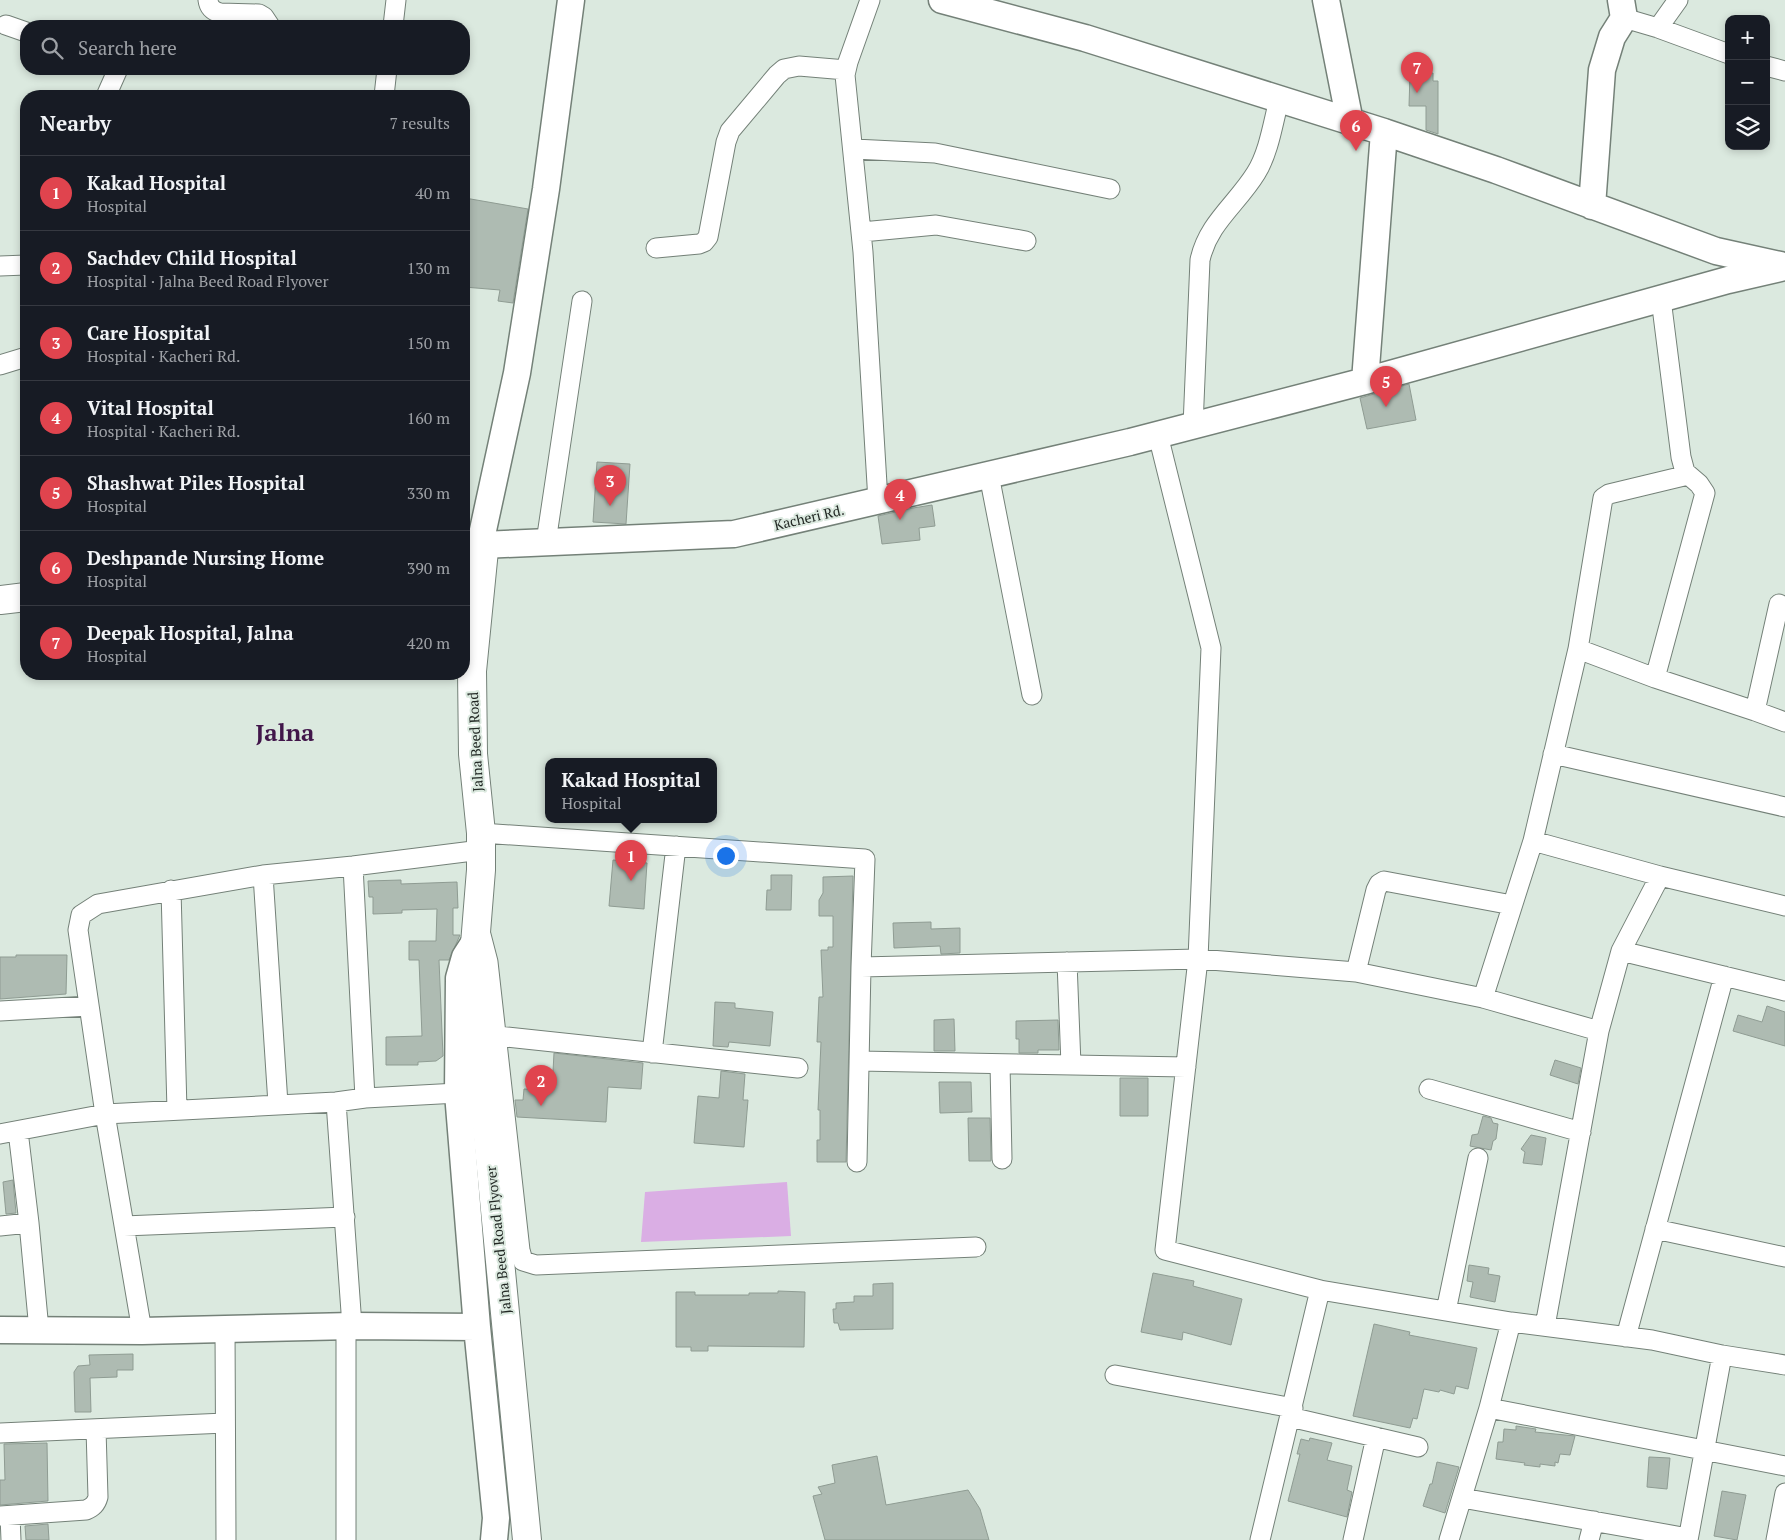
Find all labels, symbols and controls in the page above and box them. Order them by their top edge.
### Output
map controls [1725,15,1770,150]
button: + [1725,15,1770,60]
search box [20,20,470,75]
icon: search [38,34,66,62]
text: Search here [78,35,177,60]
pin: 7 [1401,52,1433,93]
button: − [1725,60,1770,105]
button: layers [1725,105,1770,150]
text: Nearby [40,109,111,137]
pin: 6 [1340,110,1372,151]
text: 7 results [390,112,450,134]
text: Kakad Hospital [87,170,226,195]
text: 1 [51,182,61,204]
text: 40 m [415,182,450,204]
text: Hospital [87,195,147,217]
text: Sachdev Child Hospital [87,245,297,270]
text: 2 [51,257,61,279]
text: 130 m [407,257,450,279]
text: Hospital · Jalna Beed Road Flyover [87,270,329,292]
text: Care Hospital [87,320,210,345]
text: 3 [51,332,61,354]
text: 150 m [407,332,450,354]
text: Hospital · Kacheri Rd. [87,345,240,367]
pin: 5 [1370,366,1402,407]
text: Vital Hospital [87,395,214,420]
text: 4 [51,407,61,429]
text: 160 m [407,407,450,429]
text: Hospital · Kacheri Rd. [87,420,240,442]
pin: 3 [594,465,626,506]
text: Shashwat Piles Hospital [87,470,305,495]
pin: 4 [884,479,916,520]
text: 5 [51,482,61,504]
text: 330 m [407,482,450,504]
text: Hospital [87,495,147,517]
street label: Kacheri Rd. [772,500,846,534]
text: Deshpande Nursing Home [87,545,324,570]
text: 6 [51,557,61,579]
text: 390 m [407,557,450,579]
text: Hospital [87,570,147,592]
text: Deepak Hospital, Jalna [87,620,294,645]
text: 7 [51,632,61,654]
text: 420 m [407,632,450,654]
text: Hospital [87,645,147,667]
street label: Jalna Beed Road [463,691,487,792]
district label: Jalna [256,716,315,748]
popup [545,758,717,823]
text: Kakad Hospital [561,767,701,792]
text: Hospital [561,792,622,814]
pin: 1 [615,840,647,881]
your location [713,843,739,869]
pin: 2 [525,1065,557,1106]
street label: Jalna Beed Road Flyover [481,1164,515,1315]

